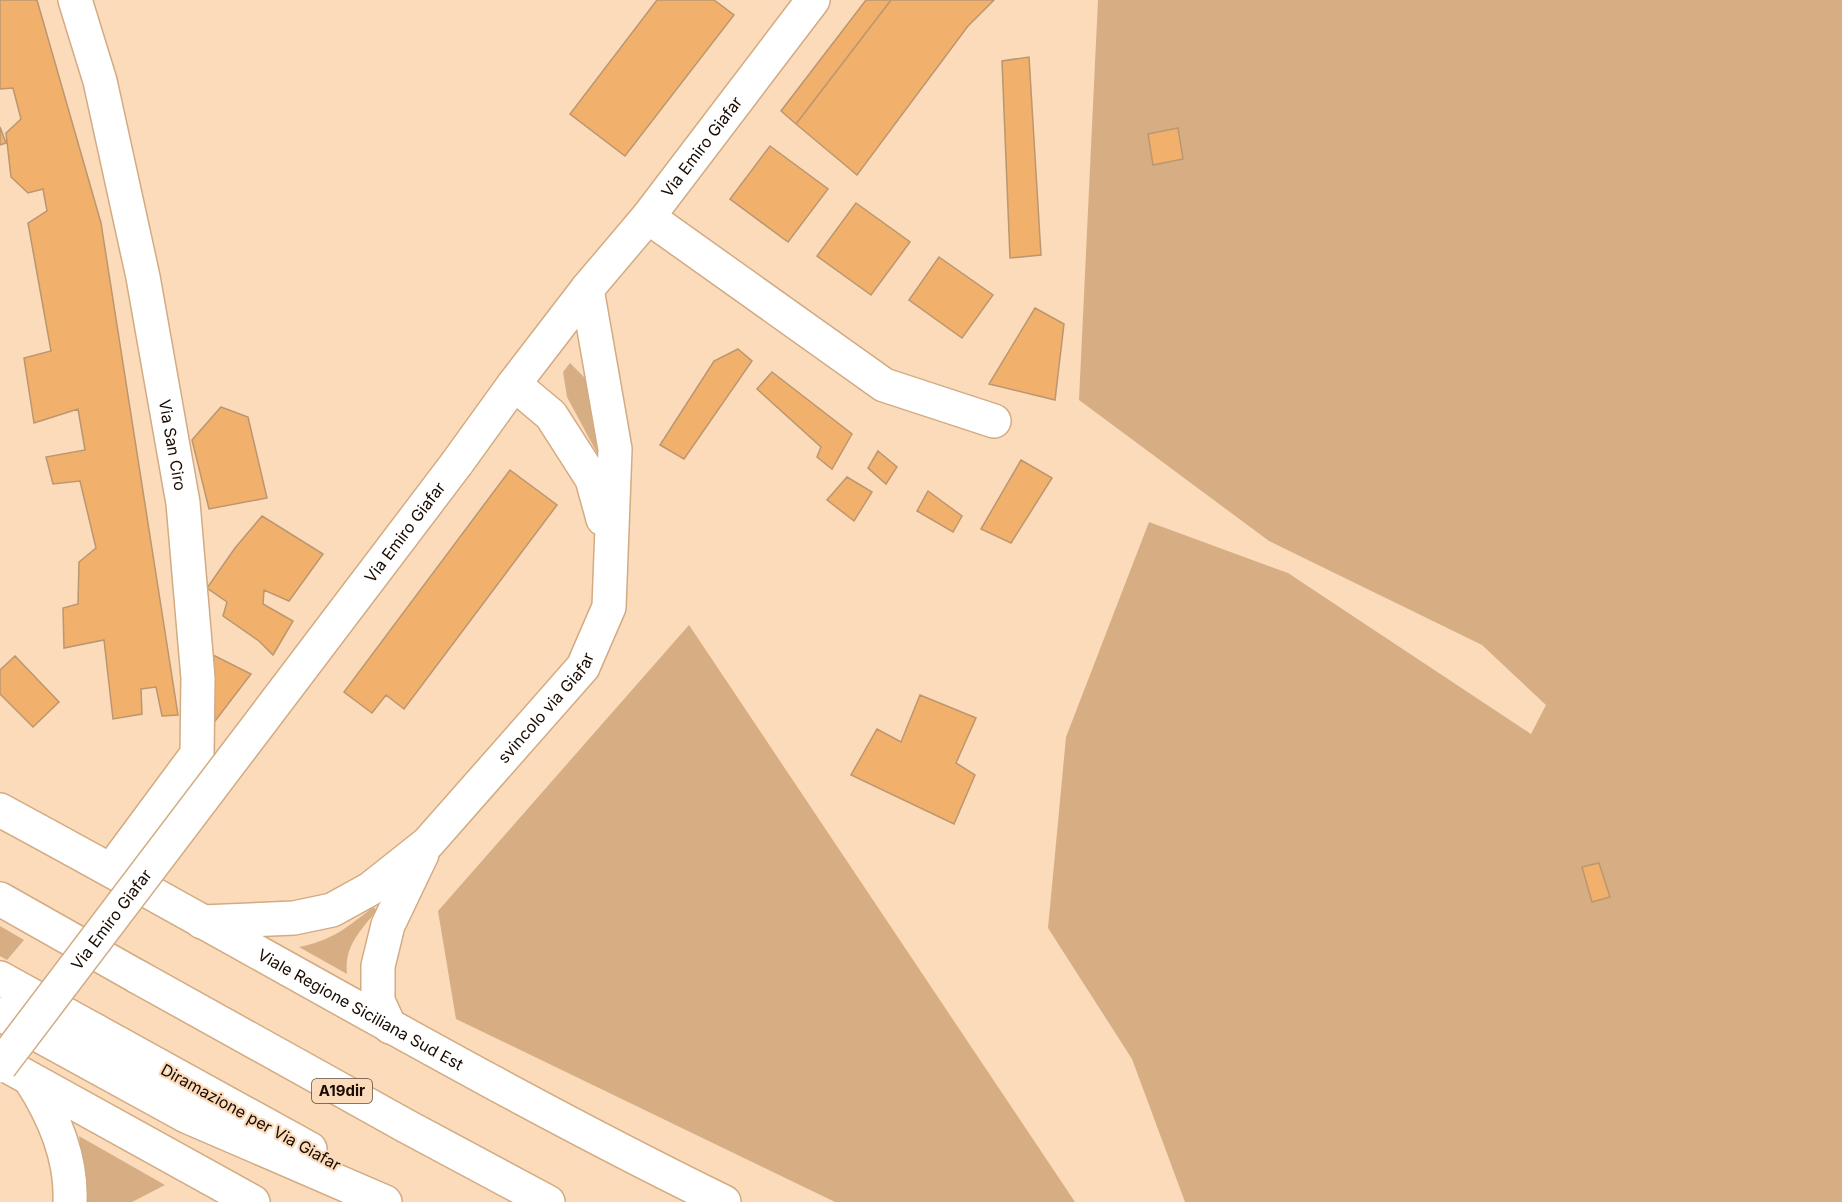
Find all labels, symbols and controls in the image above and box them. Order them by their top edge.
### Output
street label: Via Emiro Giafar [657,92,746,201]
street label: Via San Ciro [155,398,191,492]
street label: Via Emiro Giafar [360,478,449,586]
street label: svincolo via Giafar [493,649,598,767]
street label: Via Emiro Giafar [67,865,156,974]
street label: Viale Regione Siciliana Sud Est [254,944,467,1074]
street label: Diramazione per Via Giafar [158,1059,344,1175]
road number: A19dir [312,1079,372,1103]

